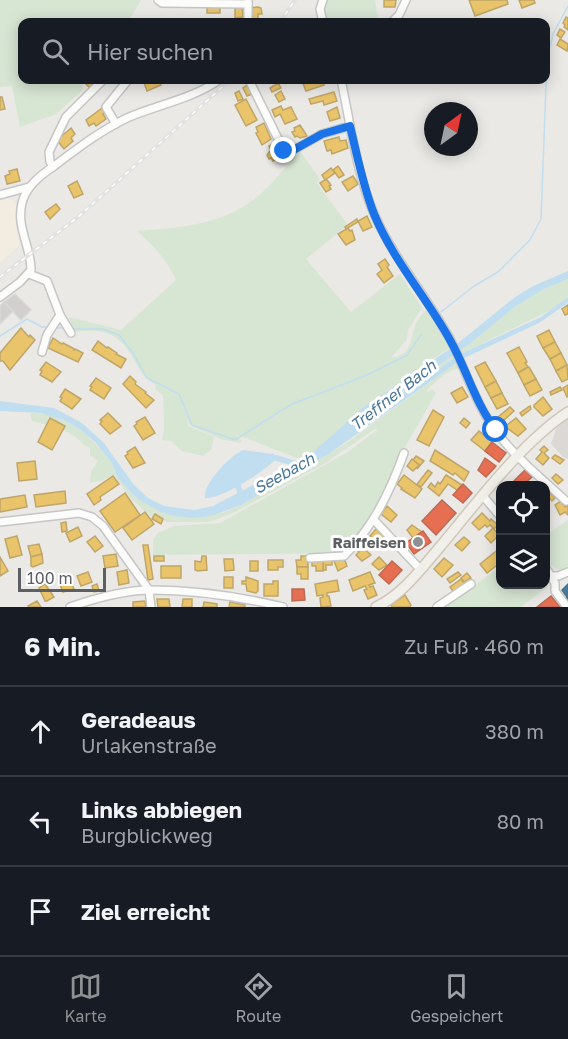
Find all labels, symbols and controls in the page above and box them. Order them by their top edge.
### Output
search box [18,18,550,84]
icon: search [39,35,72,68]
text: Hier suchen [87,38,213,65]
north arrow [424,102,478,156]
route end [270,137,296,163]
water label: Treffner Bach [346,355,441,435]
route start [482,416,508,442]
water label: Seebach [250,448,319,498]
map controls [496,481,550,589]
button: locate [496,481,550,535]
place label: Raiffeisen [333,533,406,551]
marker: Raiffeisen [411,535,425,549]
button: layers [496,535,550,589]
scale bar [18,565,106,592]
text: 100 m [27,568,73,588]
text: 6 Min. [24,631,101,662]
text: Zu Fuß · 460 m [404,634,544,658]
text: Geradeaus [81,706,196,733]
icon: ahead [24,715,57,748]
text: 380 m [485,719,544,743]
text: Urlakenstraße [81,733,217,757]
text: Links abbiegen [81,796,242,823]
icon: left [24,805,57,838]
text: 80 m [497,809,544,833]
text: Burgblickweg [81,823,213,847]
icon: arrive [24,895,57,928]
text: Ziel erreicht [81,898,210,925]
tab: Karte [64,970,107,1026]
tab: Route [236,970,281,1026]
tab: Gespeichert [410,970,503,1026]

